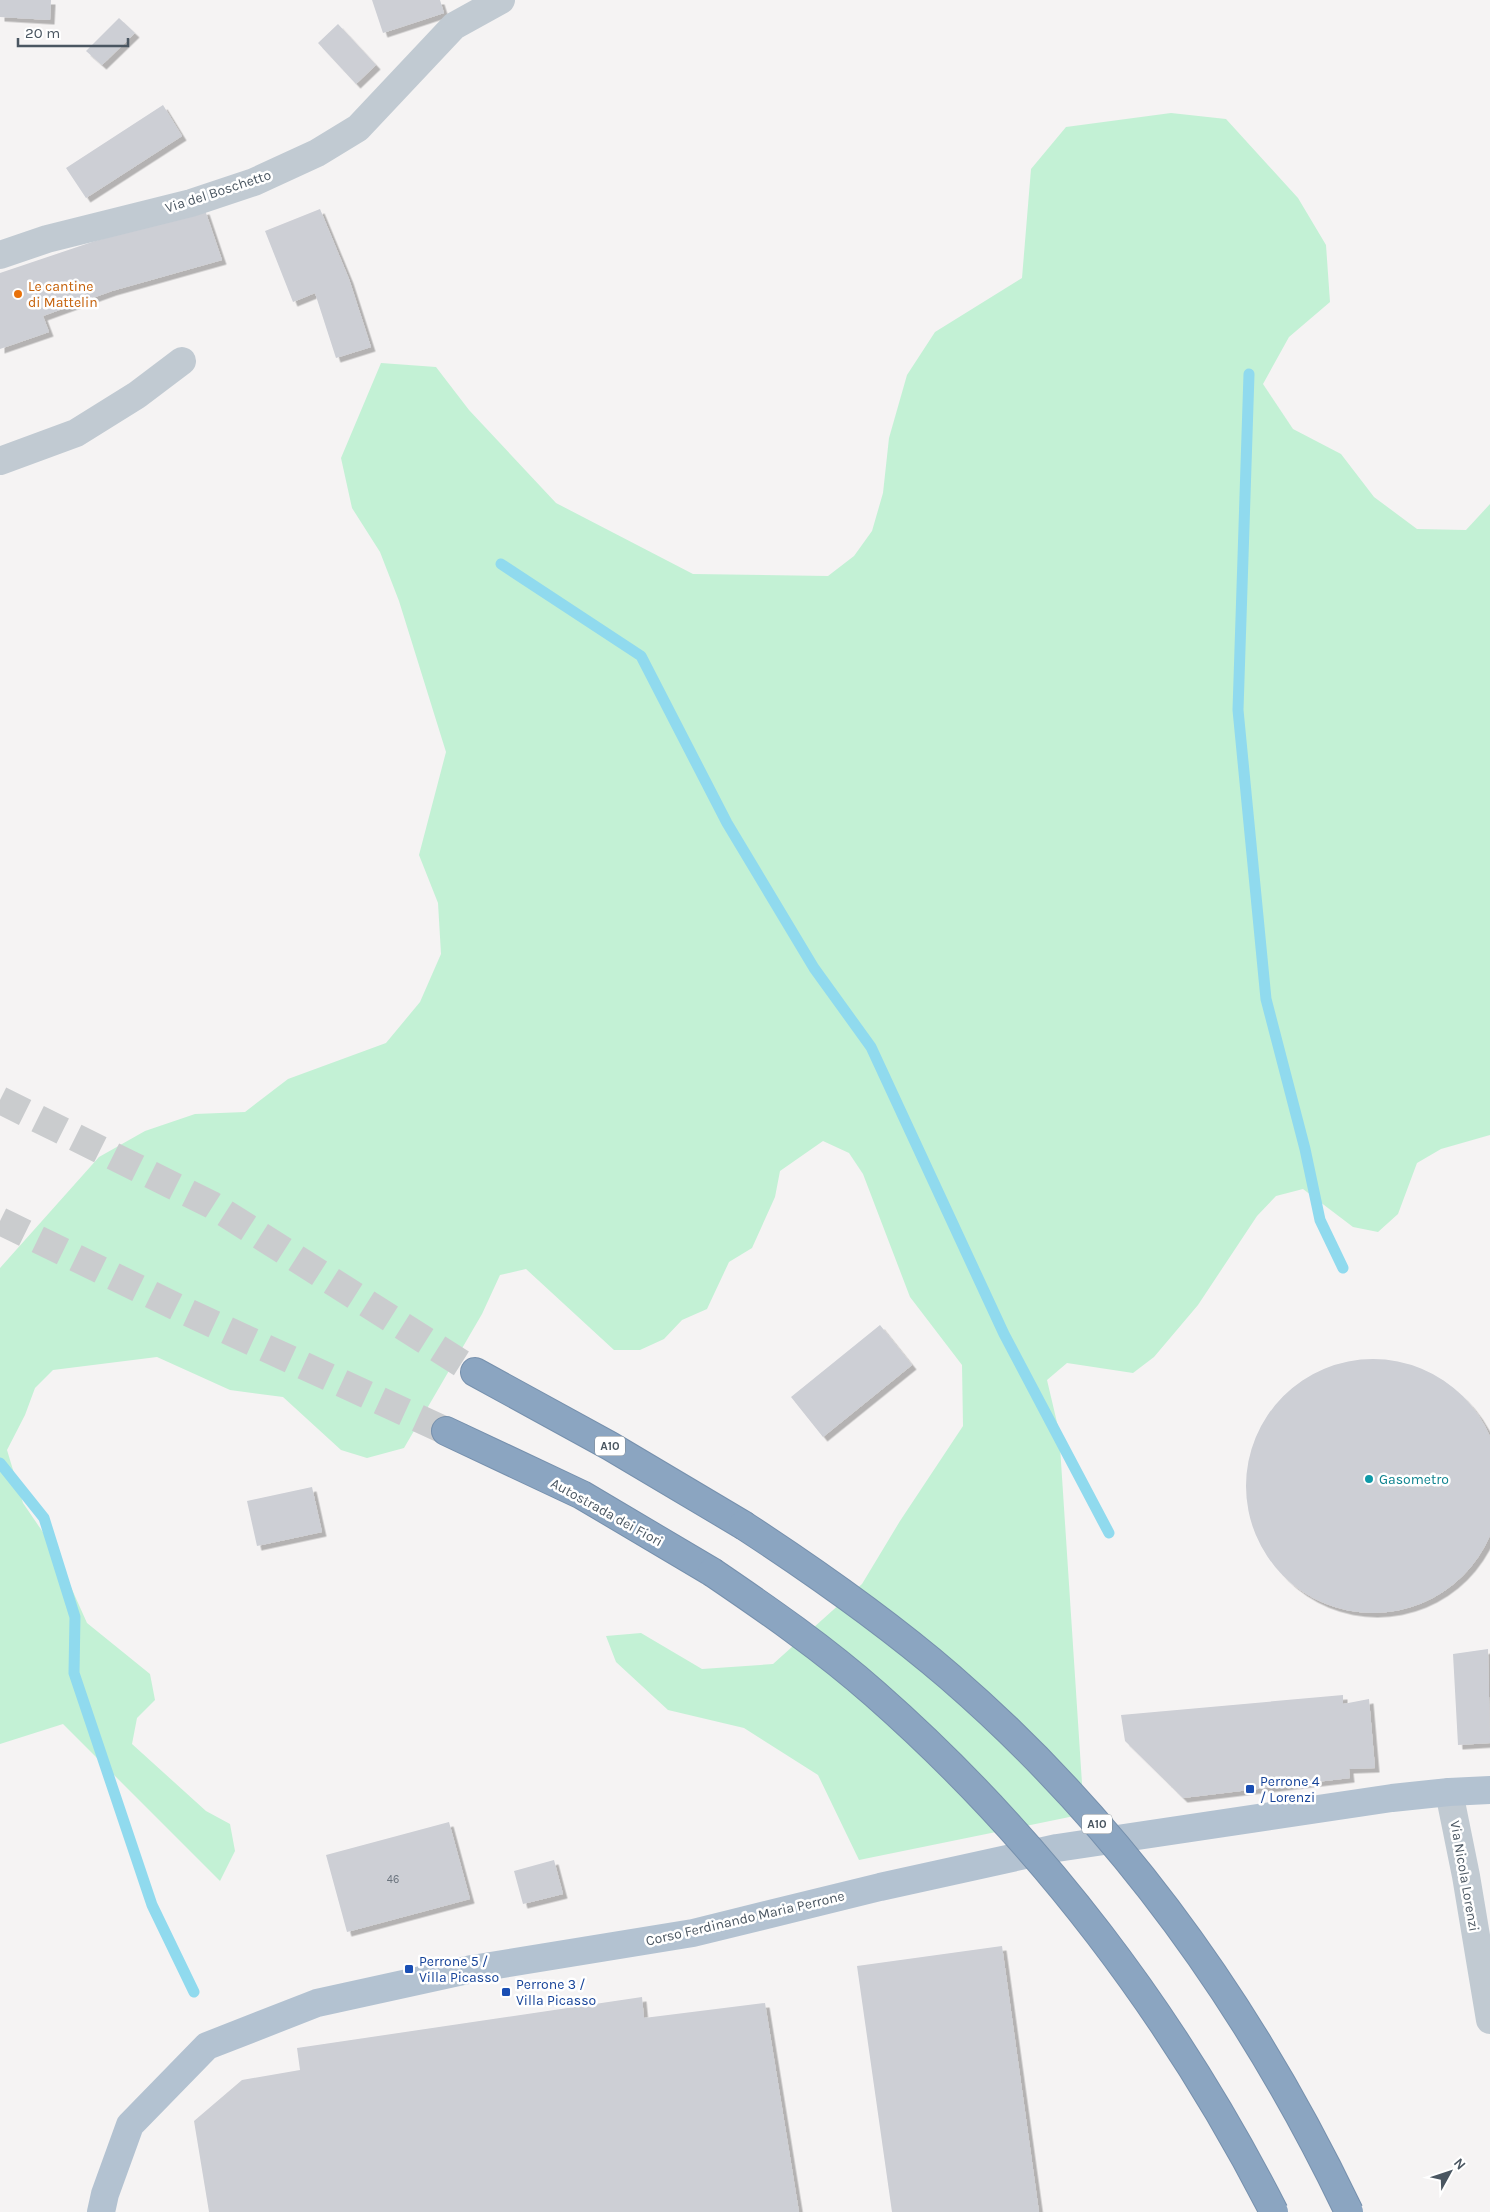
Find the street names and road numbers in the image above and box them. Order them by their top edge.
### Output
street label: Via del Boschetto [163,166,273,217]
road number: A10 [595,1436,625,1455]
street label: Autostrada dei Fiori [548,1475,666,1550]
road number: A10 [1082,1815,1112,1834]
street label: Via Nicola Lorenzi [1446,1819,1483,1933]
street label: Corso Ferdinando Maria Perrone [644,1887,846,1950]

